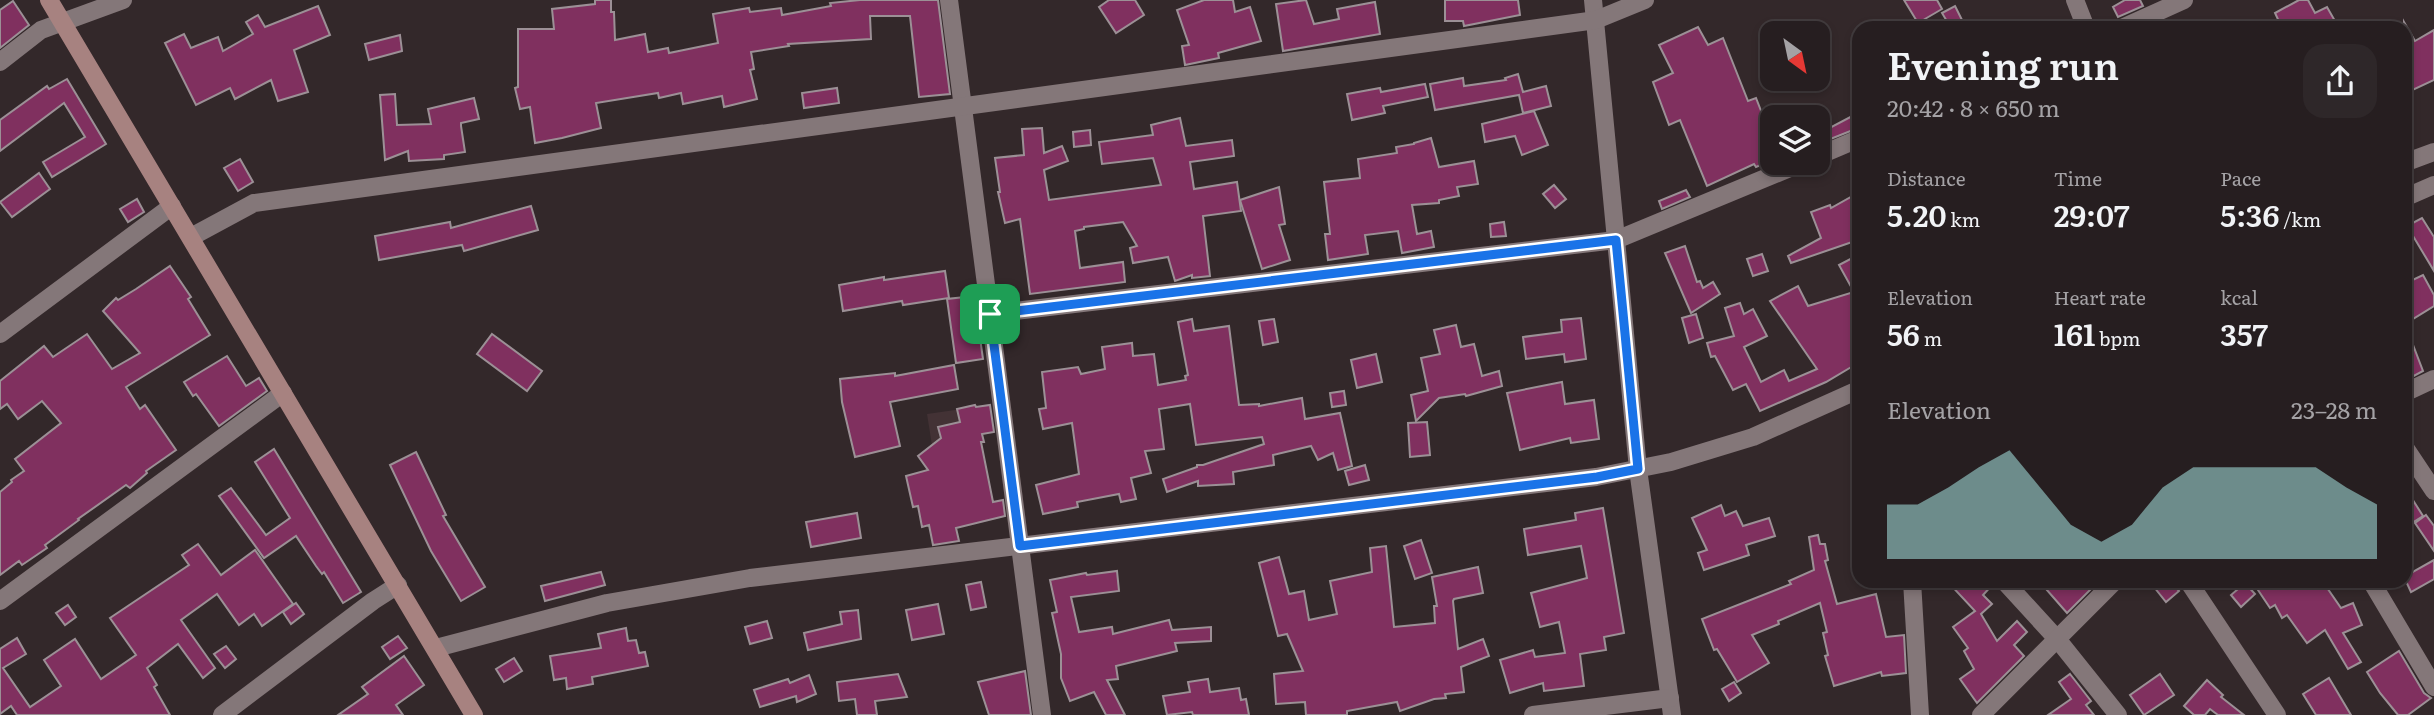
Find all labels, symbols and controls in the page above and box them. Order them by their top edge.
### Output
north arrow [1760,21,1830,91]
map controls [1760,21,1830,175]
text: Evening run [1887,35,2119,92]
button: share [2303,44,2377,118]
text: 20:42 · 8 × 650 m [1887,90,2060,124]
button: layers [1760,105,1830,175]
text: Distance [1887,164,1966,192]
text: Time [2054,164,2102,192]
text: Pace [2220,164,2261,192]
text: 5.20 [1887,192,1947,236]
text: 29:07 [2054,192,2130,236]
text: 5:36 [2220,192,2279,236]
text: km [1947,205,1980,233]
text: /km [2279,205,2321,233]
text: Elevation [1887,283,1973,311]
text: Heart rate [2054,283,2146,311]
text: kcal [2220,283,2258,311]
pin [960,284,1020,344]
icon: arrive [971,295,1009,333]
text: 56 [1887,311,1920,355]
text: 161 [2054,311,2095,355]
text: 357 [2220,311,2268,355]
text: m [1920,324,1942,352]
text: bpm [2095,324,2140,352]
text: Elevation [1887,392,1991,426]
text: 23–28 m [2291,392,2377,426]

